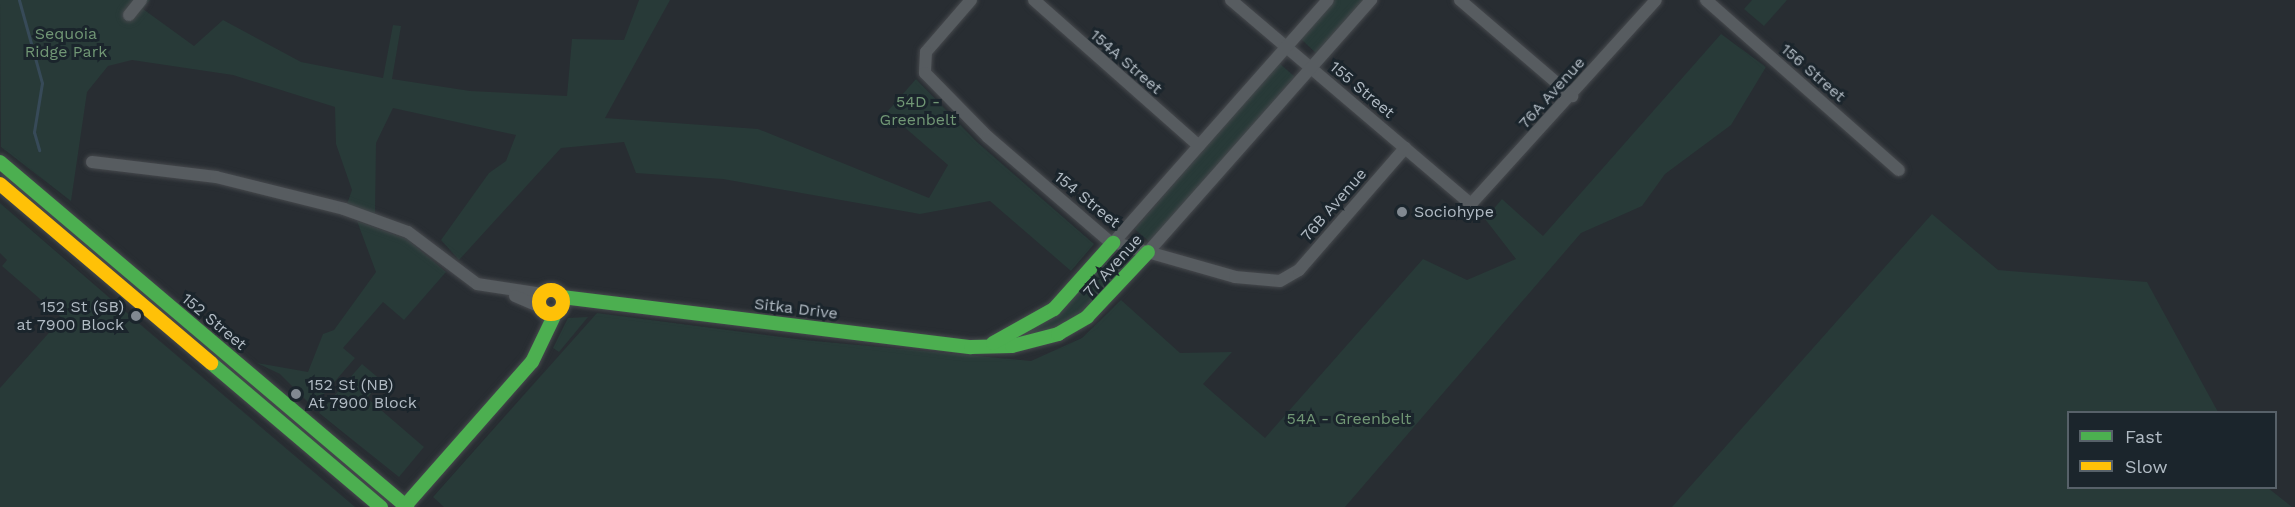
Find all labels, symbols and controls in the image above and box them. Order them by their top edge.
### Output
park label: Sequoia Ridge Park [25,24,107,62]
street label: 154A Street [1086,25,1166,99]
street label: 156 Street [1777,40,1849,106]
street label: 76A Avenue [1514,53,1590,133]
street label: 155 Street [1326,57,1398,123]
park label: 54D - Greenbelt [880,92,956,130]
street label: 76B Avenue [1297,164,1371,246]
street label: 154 Street [1050,168,1124,232]
place label: Sociohype [1414,202,1494,222]
marker: Sociohype [1395,205,1409,219]
street label: 77 Avenue [1079,230,1147,302]
street label: 152 Street [178,289,250,355]
street label: Sitka Drive [753,294,839,324]
place label: 152 St (SB) at 7900 Block [16,297,124,335]
marker: 152 St (SB) at 7900 Block [129,309,143,323]
place label: 152 St (NB) At 7900 Block [308,375,417,413]
marker: 152 St (NB) At 7900 Block [289,387,303,401]
park label: 54A - Greenbelt [1286,409,1412,429]
legend [2067,411,2277,489]
text: Fast [2125,426,2162,447]
text: Slow [2125,456,2168,477]

